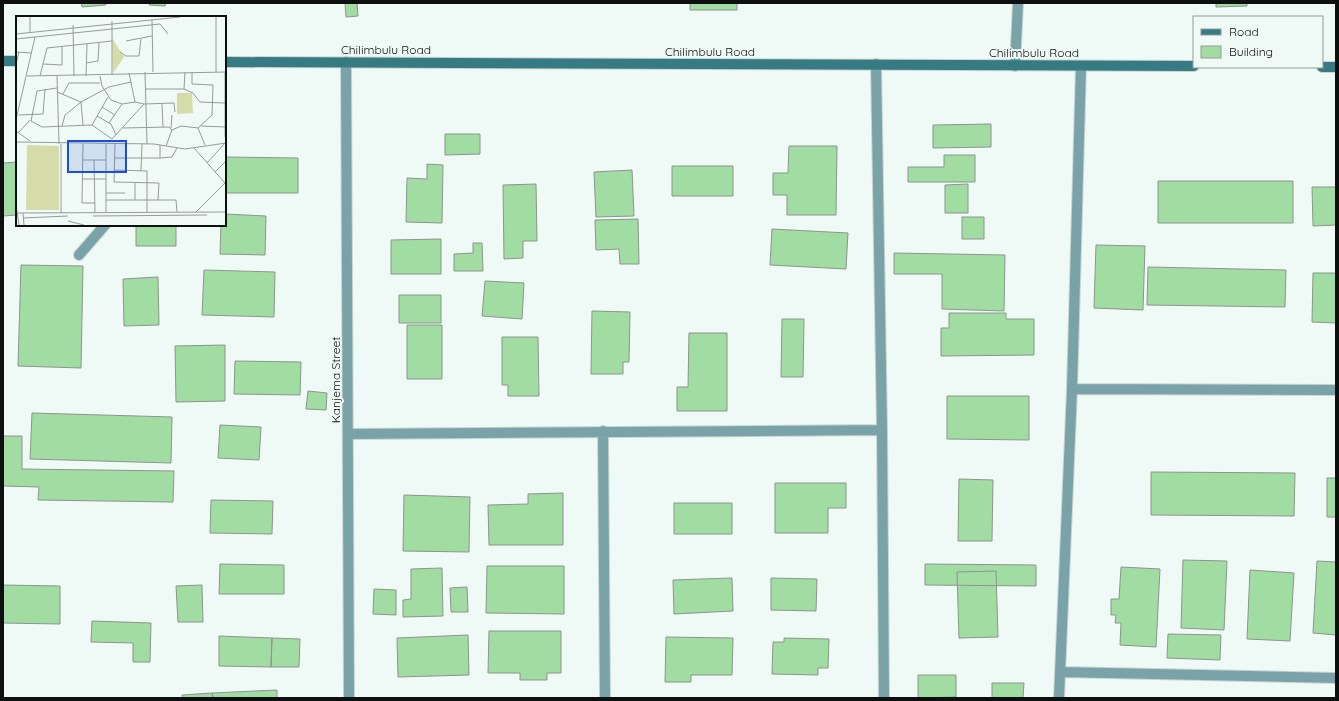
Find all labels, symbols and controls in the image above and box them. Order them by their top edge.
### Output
inset map [16,16,226,226]
legend [1193,16,1323,68]
text: Road [1229,24,1259,39]
street label: Chilimbulu Road [341,42,431,57]
street label: Chilimbulu Road [665,44,755,59]
text: Building [1229,44,1273,59]
street label: Chilimbulu Road [989,45,1079,60]
street label: Kanjema Street [328,337,343,423]

